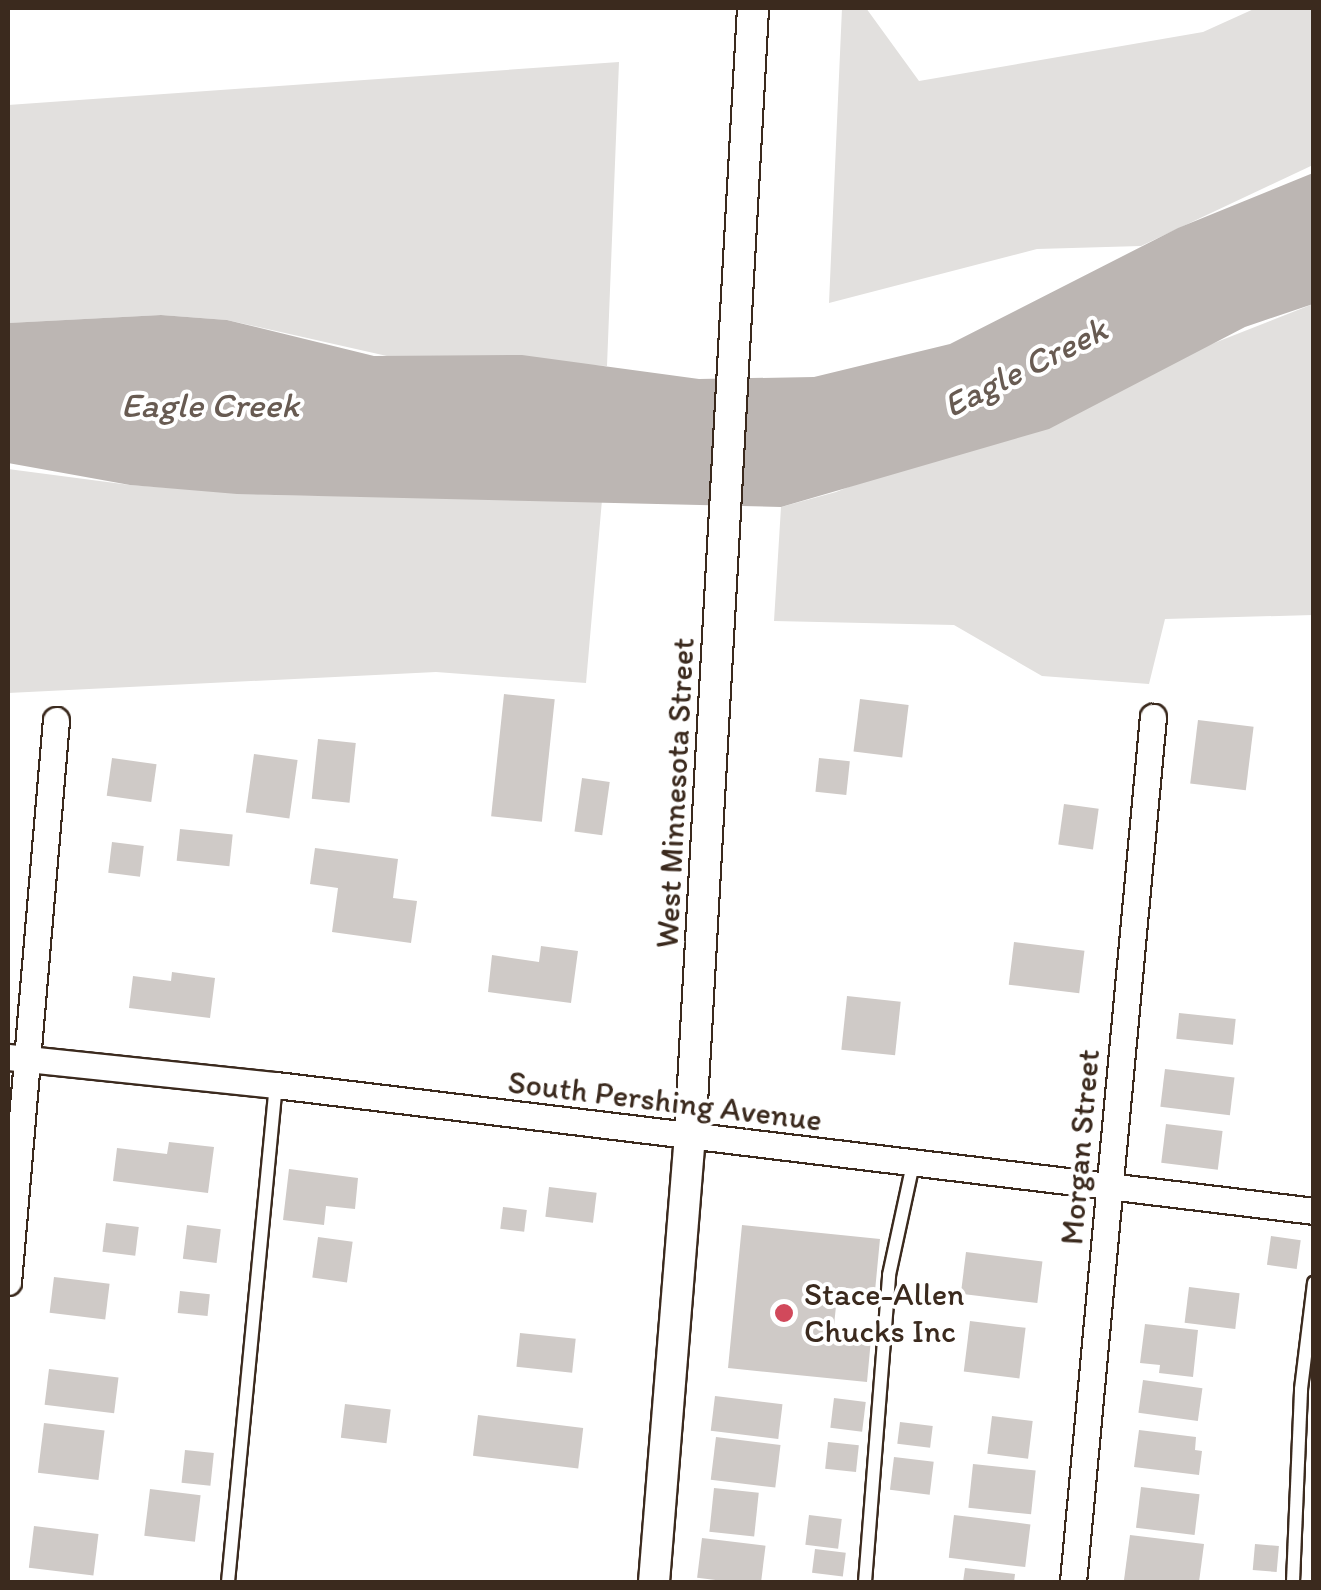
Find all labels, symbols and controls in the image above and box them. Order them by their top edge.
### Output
water label: Eagle Creek [937,308,1113,426]
water label: Eagle Creek [121,384,299,426]
street label: West Minnesota Street [648,637,702,949]
street label: Morgan Street [1052,1048,1108,1246]
street label: South Pershing Avenue [507,1063,823,1139]
place label: Stace-Allen Chucks Inc [804,1276,964,1351]
marker: Stace-Allen Chucks Inc [773,1302,795,1324]

